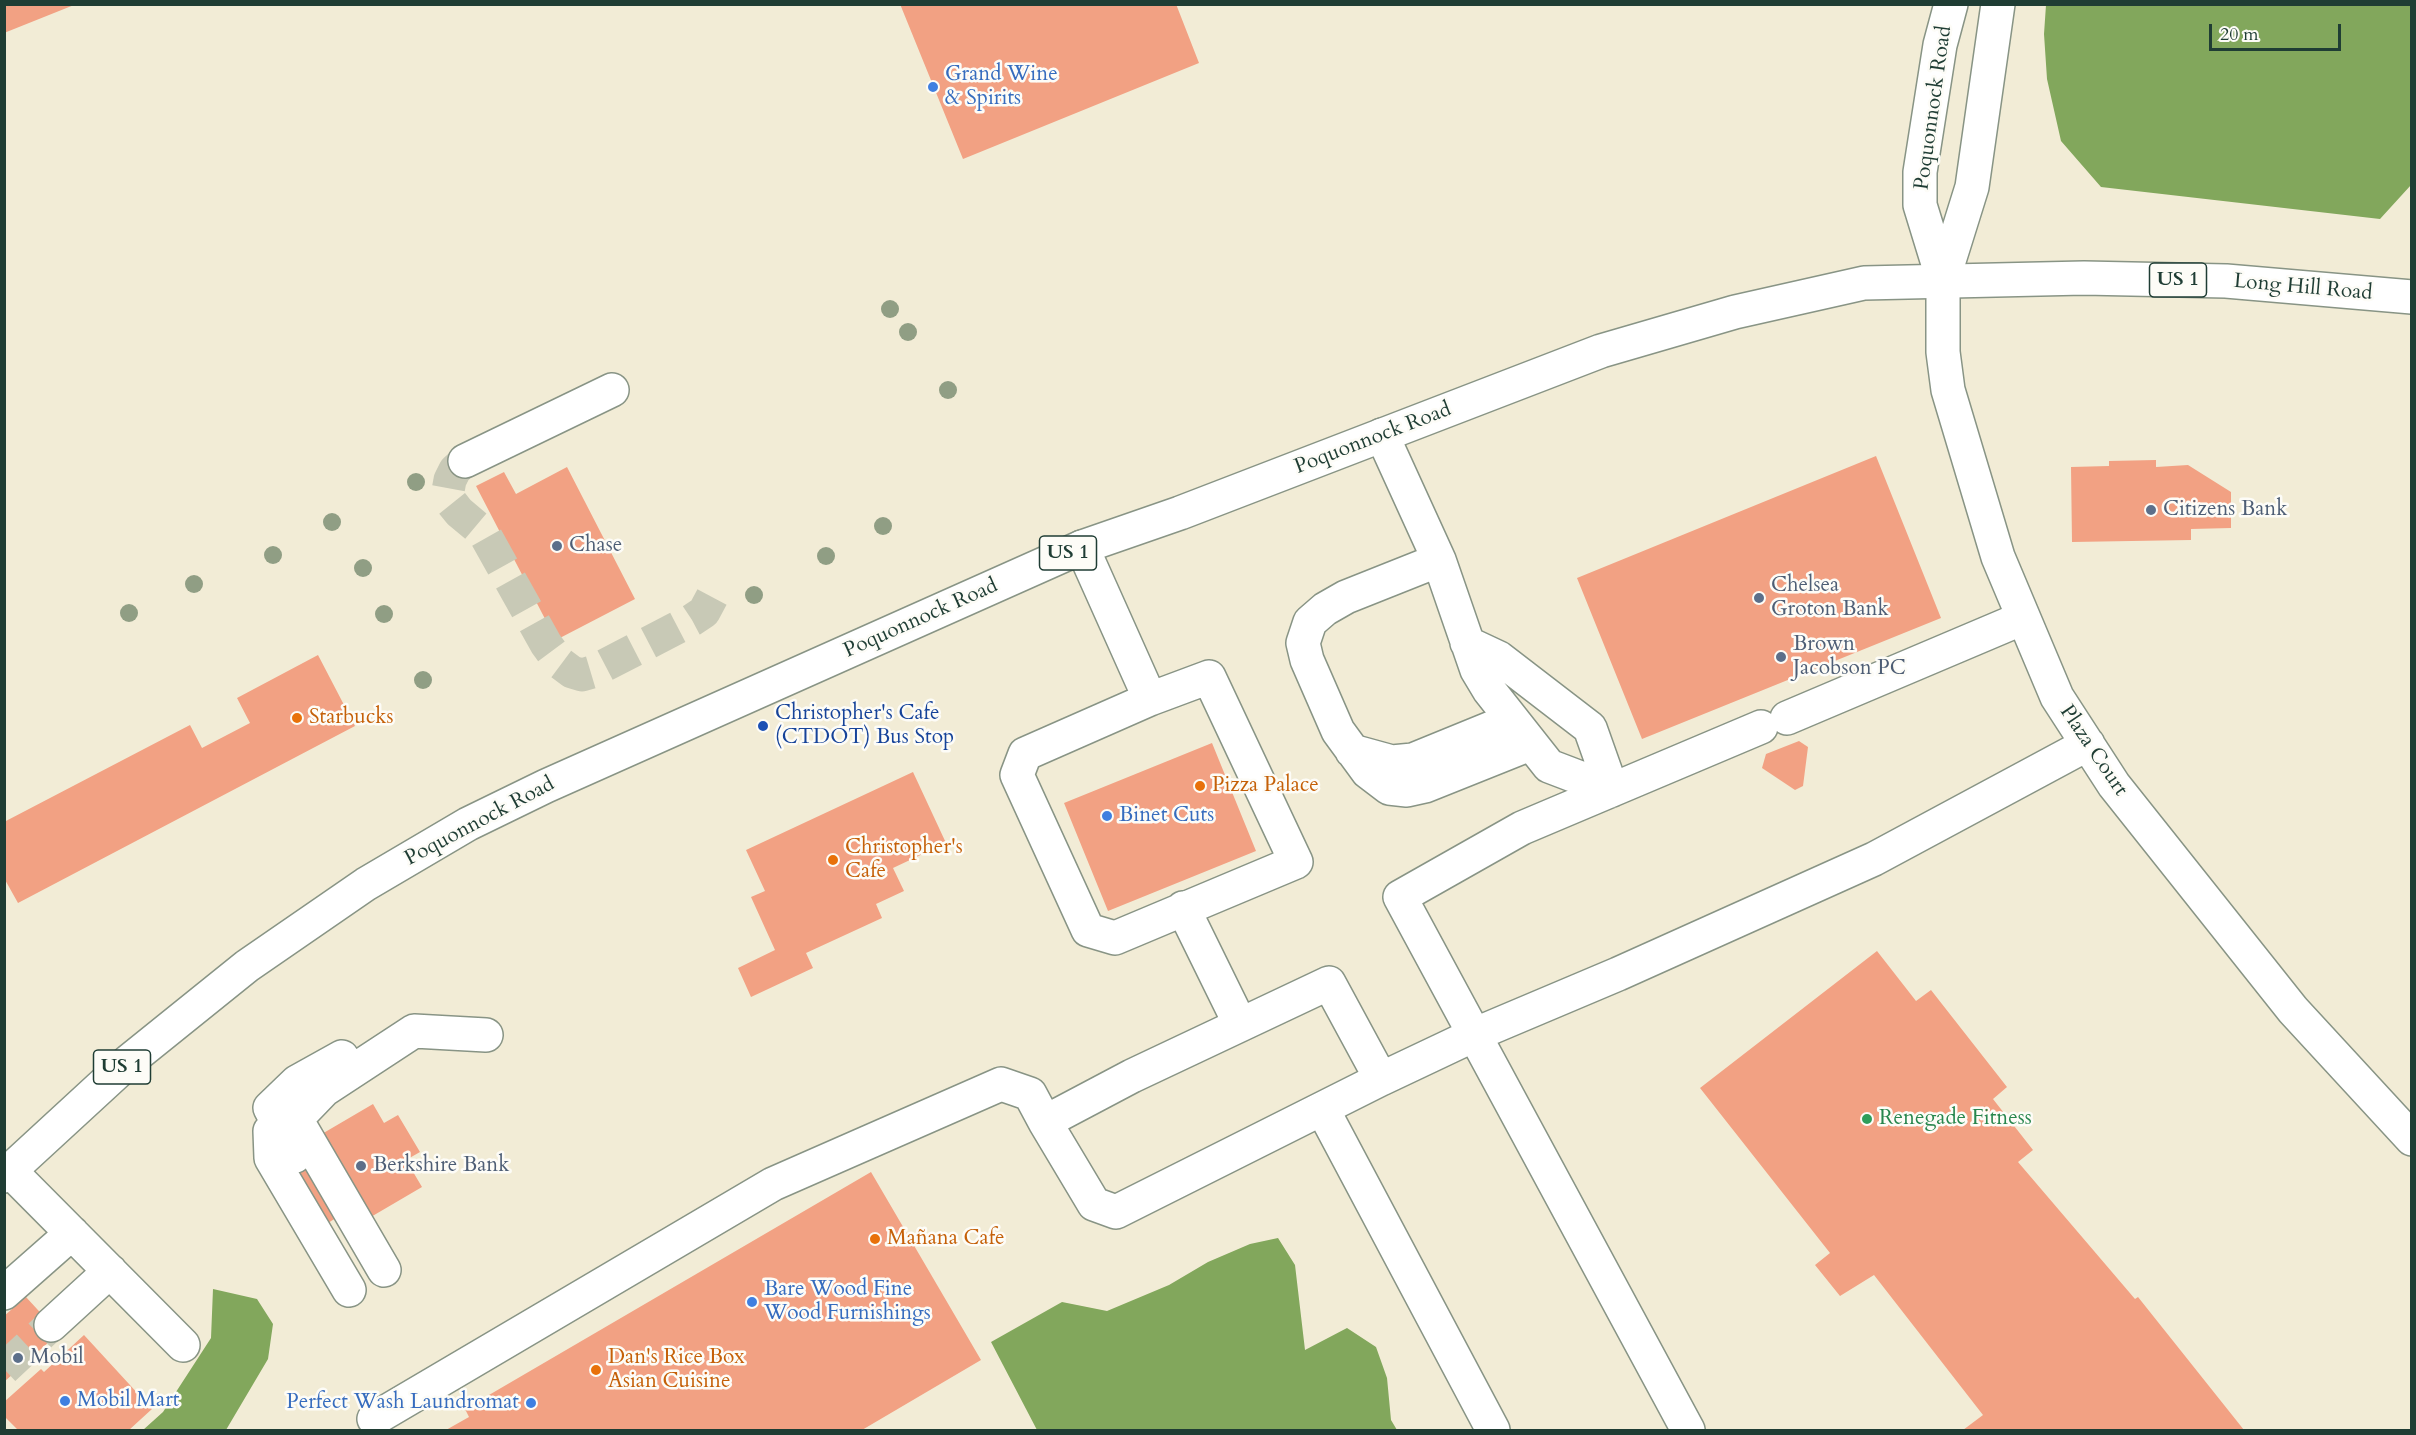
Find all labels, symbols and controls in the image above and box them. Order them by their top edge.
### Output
scale bar [2212,12,2344,50]
text: 20 m [2220,22,2259,47]
street label: Poquonnock Road [1910,24,1958,192]
place label: Grand Wine & Spirits [945,62,1058,112]
marker: Grand Wine & Spirits [926,80,940,94]
road number: US 1 [2150,263,2206,297]
street label: Long Hill Road [2232,269,2374,307]
street label: Poquonnock Road [1291,398,1455,480]
place label: Citizens Bank [2163,497,2288,523]
marker: Citizens Bank [2144,503,2158,517]
place label: Chase [569,533,622,559]
road number: US 1 [1040,536,1096,570]
marker: Chase [550,539,564,553]
place label: Chelsea Groton Bank [1771,573,1889,623]
street label: Poquonnock Road [840,574,1002,664]
marker: Chelsea Groton Bank [1752,591,1766,605]
place label: Brown Jacobson PC [1793,632,1906,682]
marker: Brown Jacobson PC [1774,650,1788,664]
place label: Christopher's Cafe (CTDOT) Bus Stop [775,701,954,751]
street label: Plaza Court [2053,701,2133,801]
place label: Starbucks [309,705,394,731]
marker: Starbucks [290,711,304,725]
marker: Christopher's Cafe (CTDOT) Bus Stop [756,719,770,733]
street label: Poquonnock Road [401,772,559,872]
place label: Pizza Palace [1212,773,1319,799]
marker: Pizza Palace [1193,779,1207,793]
place label: Binet Cuts [1119,803,1214,829]
marker: Binet Cuts [1100,809,1114,823]
place label: Christopher's Cafe [845,835,963,885]
marker: Christopher's Cafe [826,853,840,867]
road number: US 1 [94,1050,150,1084]
place label: Renegade Fitness [1879,1106,2032,1132]
marker: Renegade Fitness [1860,1112,1874,1126]
place label: Berkshire Bank [373,1153,510,1179]
marker: Berkshire Bank [354,1159,368,1173]
place label: Mañana Cafe [887,1226,1005,1252]
marker: Mañana Cafe [868,1232,882,1246]
place label: Bare Wood Fine Wood Furnishings [764,1277,931,1327]
marker: Bare Wood Fine Wood Furnishings [745,1295,759,1309]
place label: Mobil [30,1345,84,1371]
place label: Dan's Rice Box Asian Cuisine [608,1345,745,1395]
marker: Mobil [11,1351,25,1365]
marker: Dan's Rice Box Asian Cuisine [589,1363,603,1377]
place label: Mobil Mart [77,1388,179,1414]
place label: Perfect Wash Laundromat [286,1390,519,1416]
marker: Mobil Mart [58,1394,72,1408]
marker: Perfect Wash Laundromat [524,1396,538,1410]

